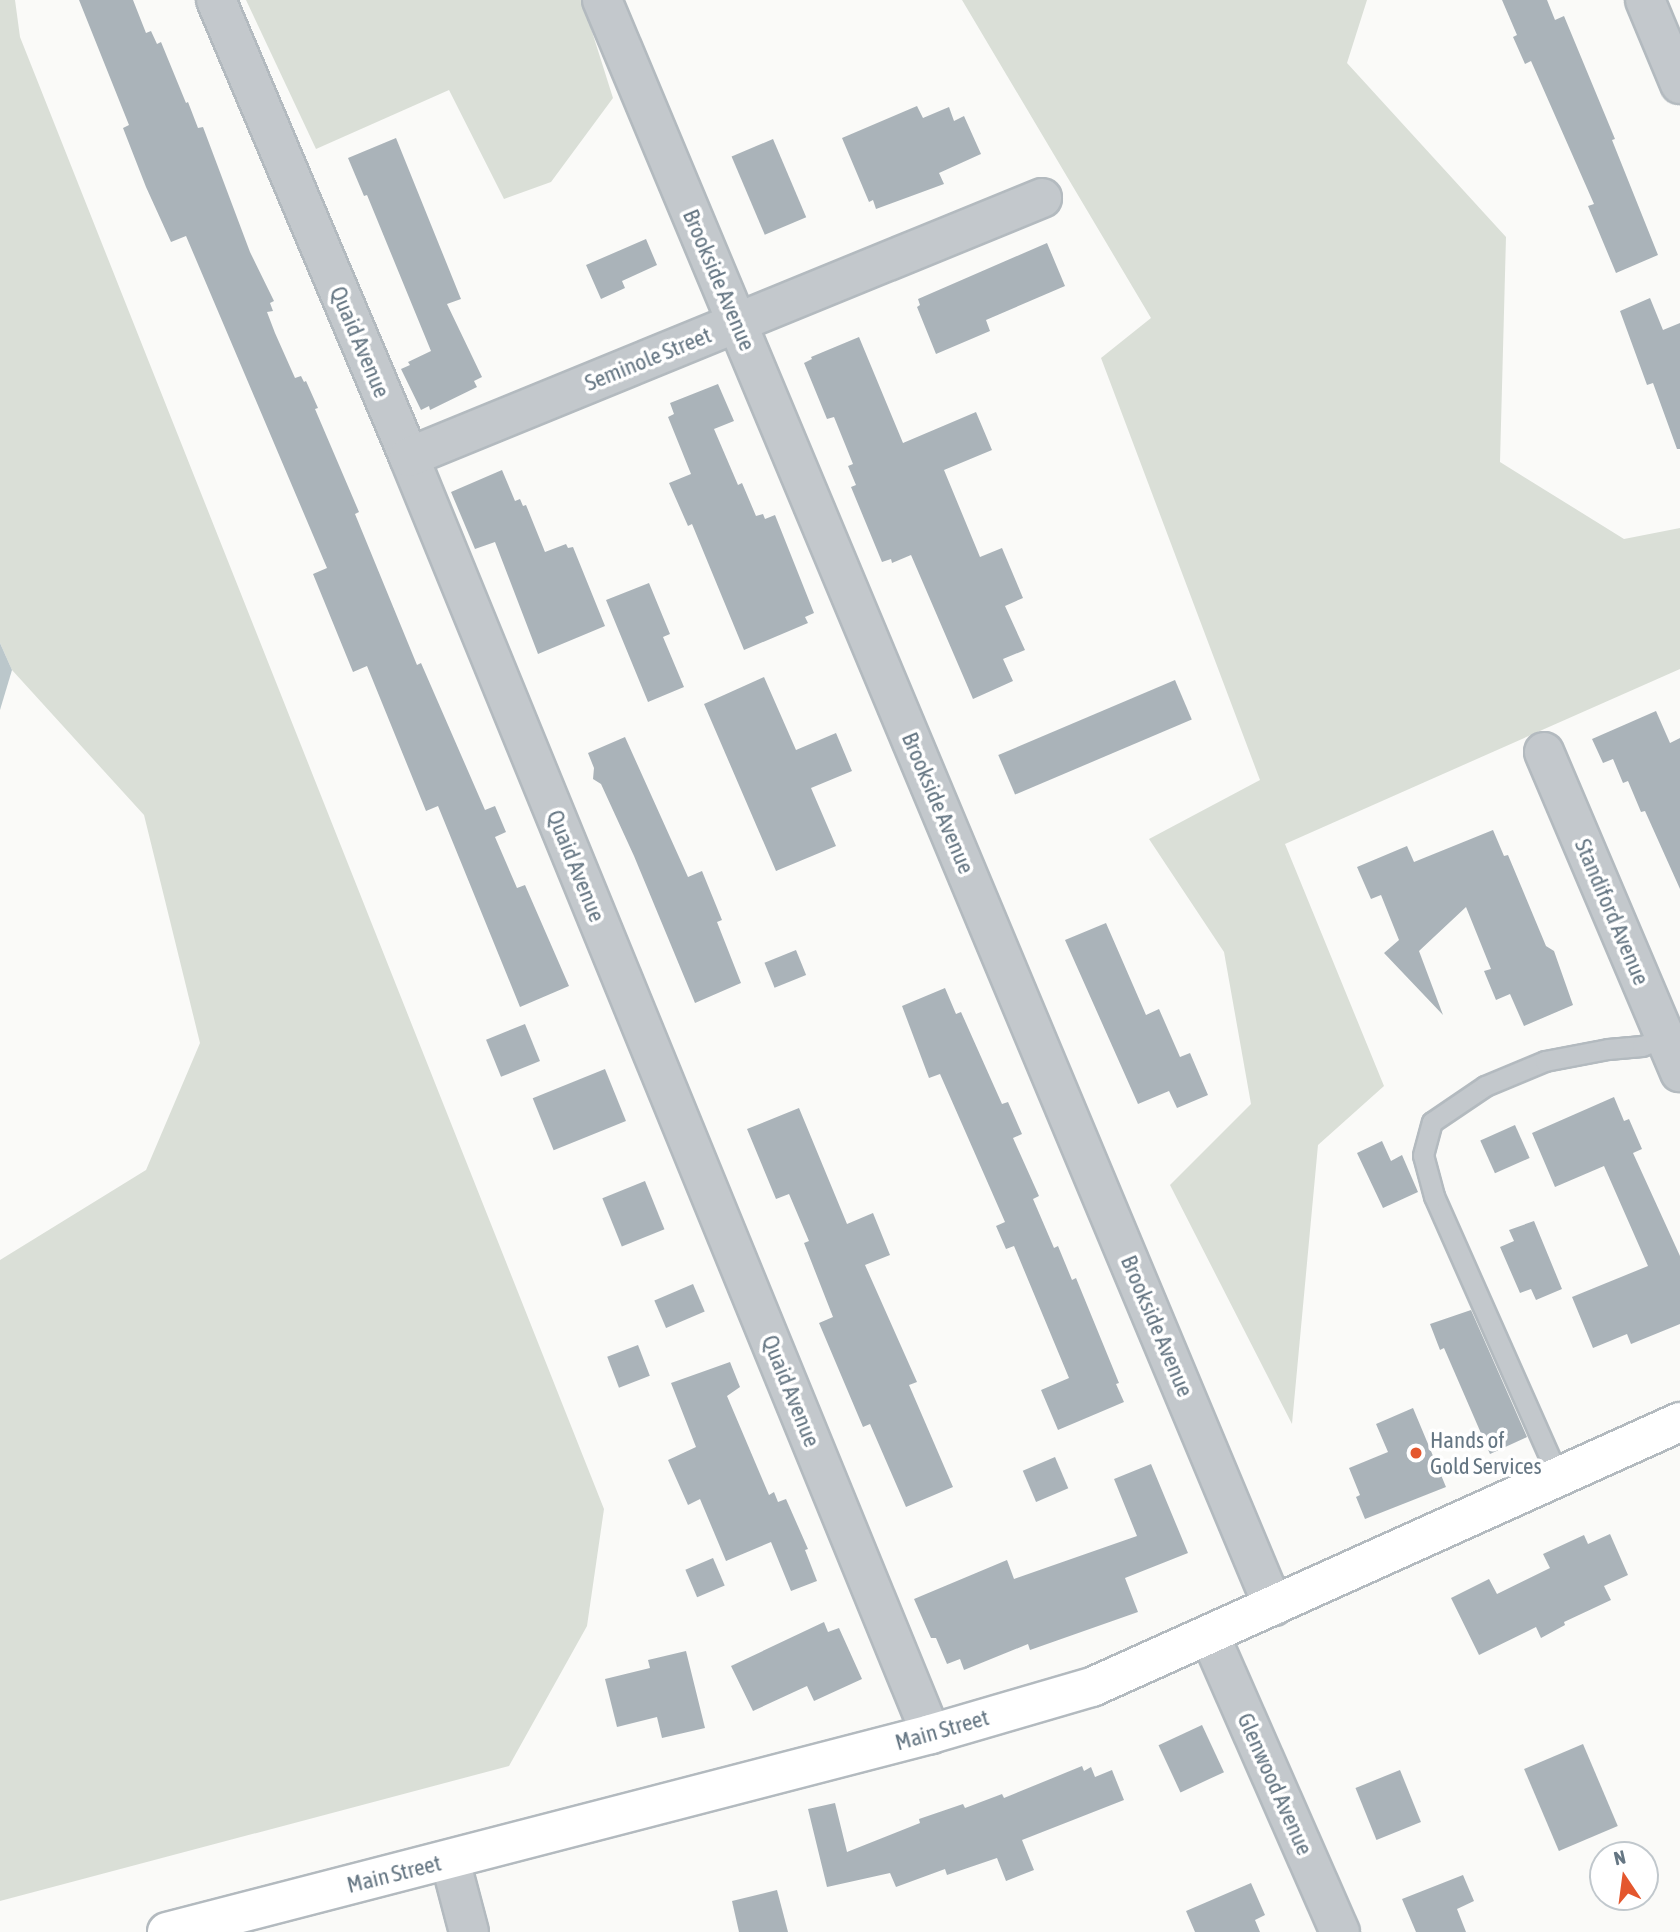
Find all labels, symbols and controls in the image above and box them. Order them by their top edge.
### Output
street label: Brookside Avenue [677,205,761,355]
street label: Quaid Avenue [324,282,396,402]
street label: Seminole Street [581,321,715,397]
street label: Brookside Avenue [896,728,980,878]
street label: Quaid Avenue [541,806,611,926]
street label: Standiford Avenue [1569,835,1655,989]
street label: Brookside Avenue [1115,1251,1199,1401]
street label: Quaid Avenue [756,1331,826,1451]
place label: Hands of Gold Services [1430,1426,1542,1480]
marker: Hands of Gold Services [1408,1445,1424,1461]
street label: Main Street [892,1703,992,1757]
street label: Glenwood Avenue [1231,1709,1319,1859]
north arrow [1589,1841,1659,1911]
text: N [1612,1846,1628,1869]
street label: Main Street [344,1849,444,1899]

